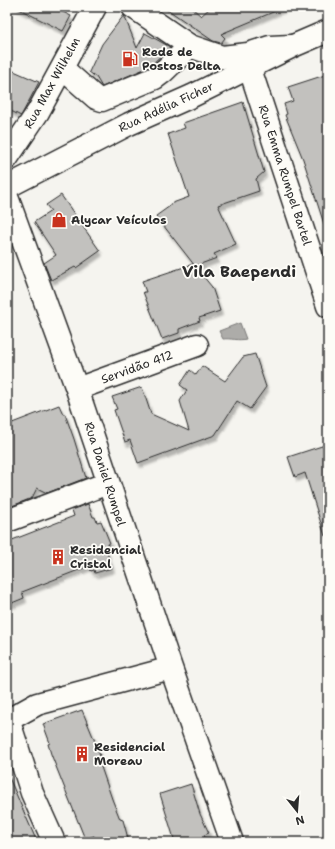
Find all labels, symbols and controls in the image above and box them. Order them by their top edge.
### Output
street label: Rua Max Wilhelm [20,34,84,132]
place label: Rede de Postos Delta [142,44,221,74]
fuel station icon: Rede de Postos Delta [121,50,139,68]
street label: Rua Adélia Ficher [116,78,216,136]
street label: Rua Emma Rumpel Bartel [255,103,315,248]
shop icon: Alycar Veículos [50,211,68,229]
place label: Alycar Veículos [71,212,167,228]
district label: Vila Baependi [182,261,296,282]
street label: Servidão 412 [99,347,175,387]
street label: Rua Daniel Rumpel [81,420,130,529]
place label: Residencial Cristal [70,542,141,572]
building icon: Residencial Cristal [49,548,67,566]
place label: Residencial Moreau [94,739,165,769]
building icon: Residencial Moreau [73,745,91,763]
north arrow [277,791,317,831]
text: N [293,812,306,829]

